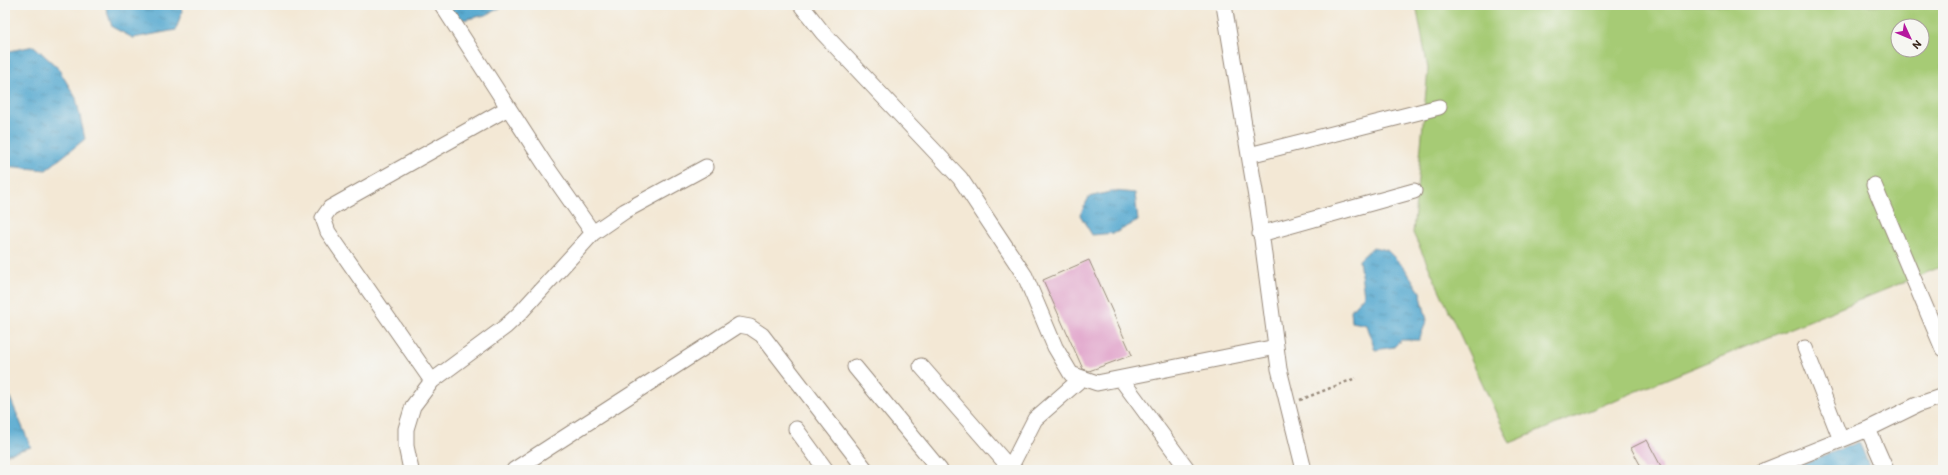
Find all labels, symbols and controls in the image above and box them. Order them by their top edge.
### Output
north arrow [1890,18,1930,58]
text: N [1910,37,1924,52]

